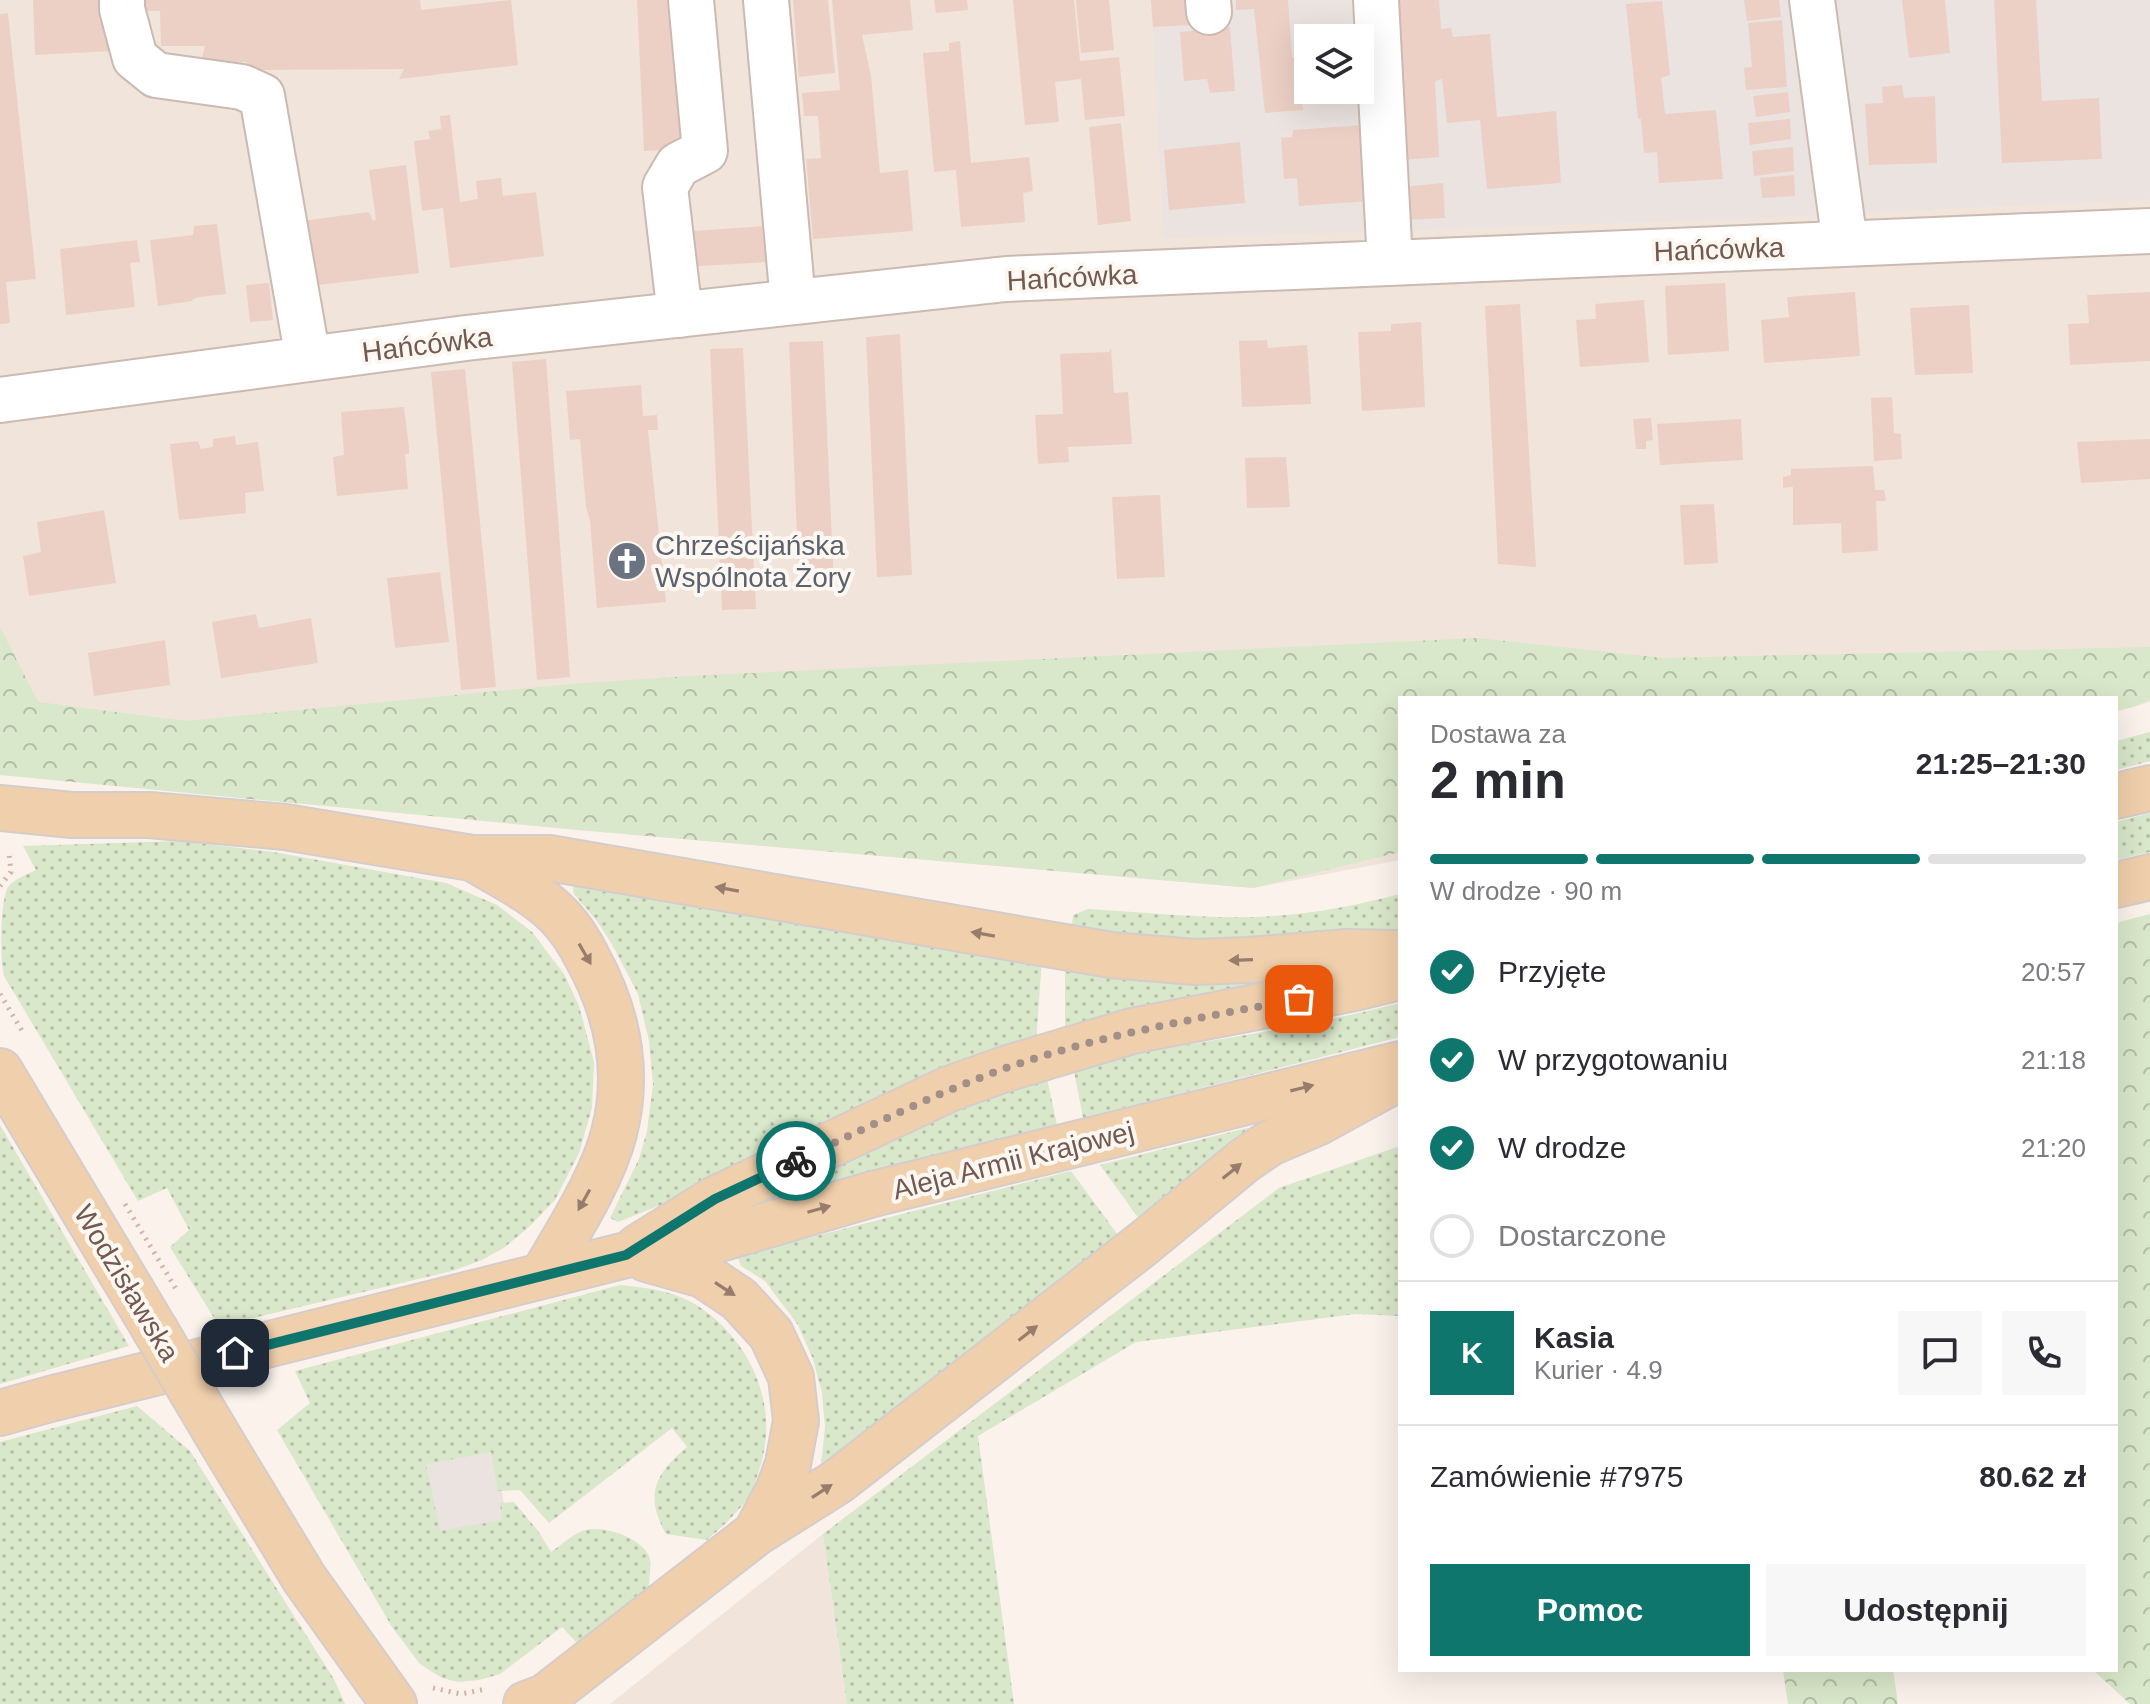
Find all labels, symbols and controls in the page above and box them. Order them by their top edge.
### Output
map controls [1294,24,1374,104]
button: layers [1294,24,1374,104]
street label: Hańcówka [1653,232,1785,267]
street label: Hańcówka [1006,259,1139,296]
street label: Hańcówka [360,321,494,368]
place label: Chrześcijańska Wspólnota Żory [655,530,851,593]
church icon: Chrześcijańska Wspólnota Żory [606,540,648,582]
text: Dostawa za [1430,719,1566,749]
text: 21:25–21:30 [1916,747,2086,780]
text: 2 min [1430,751,1566,809]
text: W drodze · 90 m [1430,876,1622,906]
one-way arrow [714,883,739,895]
one-way arrow [971,927,996,939]
one-way arrow [578,943,592,965]
icon: check [1430,950,1474,994]
one-way arrow [1228,954,1253,967]
text: Przyjęte [1498,955,1606,988]
text: 20:57 [2021,957,2086,987]
pin [1265,965,1333,1033]
icon: bag [1277,977,1321,1021]
icon: check [1430,1038,1474,1082]
text: W przygotowaniu [1498,1043,1728,1076]
text: 21:18 [2021,1045,2086,1075]
one-way arrow [1290,1082,1315,1094]
street label: Aleja Armii Krajowej [889,1116,1137,1205]
courier [756,1121,836,1201]
icon: check [1430,1126,1474,1170]
text: W drodze [1498,1131,1626,1164]
text: 21:20 [2021,1133,2086,1163]
icon: bike [774,1139,818,1183]
one-way arrow [1222,1164,1242,1180]
one-way arrow [578,1189,592,1211]
street label: Wodzisławska [68,1199,186,1367]
one-way arrow [806,1203,831,1215]
text: Dostarczone [1498,1219,1666,1252]
one-way arrow [714,1282,735,1297]
button: chat [1898,1311,1982,1395]
button: phone [2002,1311,2086,1395]
pin [201,1319,269,1387]
text: Kasia [1534,1321,1614,1354]
one-way arrow [1018,1325,1038,1342]
icon: home [213,1331,257,1375]
text: K [1461,1336,1483,1369]
text: Kurier · 4.9 [1534,1355,1663,1385]
text: Zamówienie #7975 [1430,1460,1684,1493]
text: 80.62 zł [1979,1460,2086,1493]
one-way arrow [811,1485,833,1499]
button: Pomoc [1430,1564,1750,1656]
button: Udostępnij [1766,1564,2086,1656]

